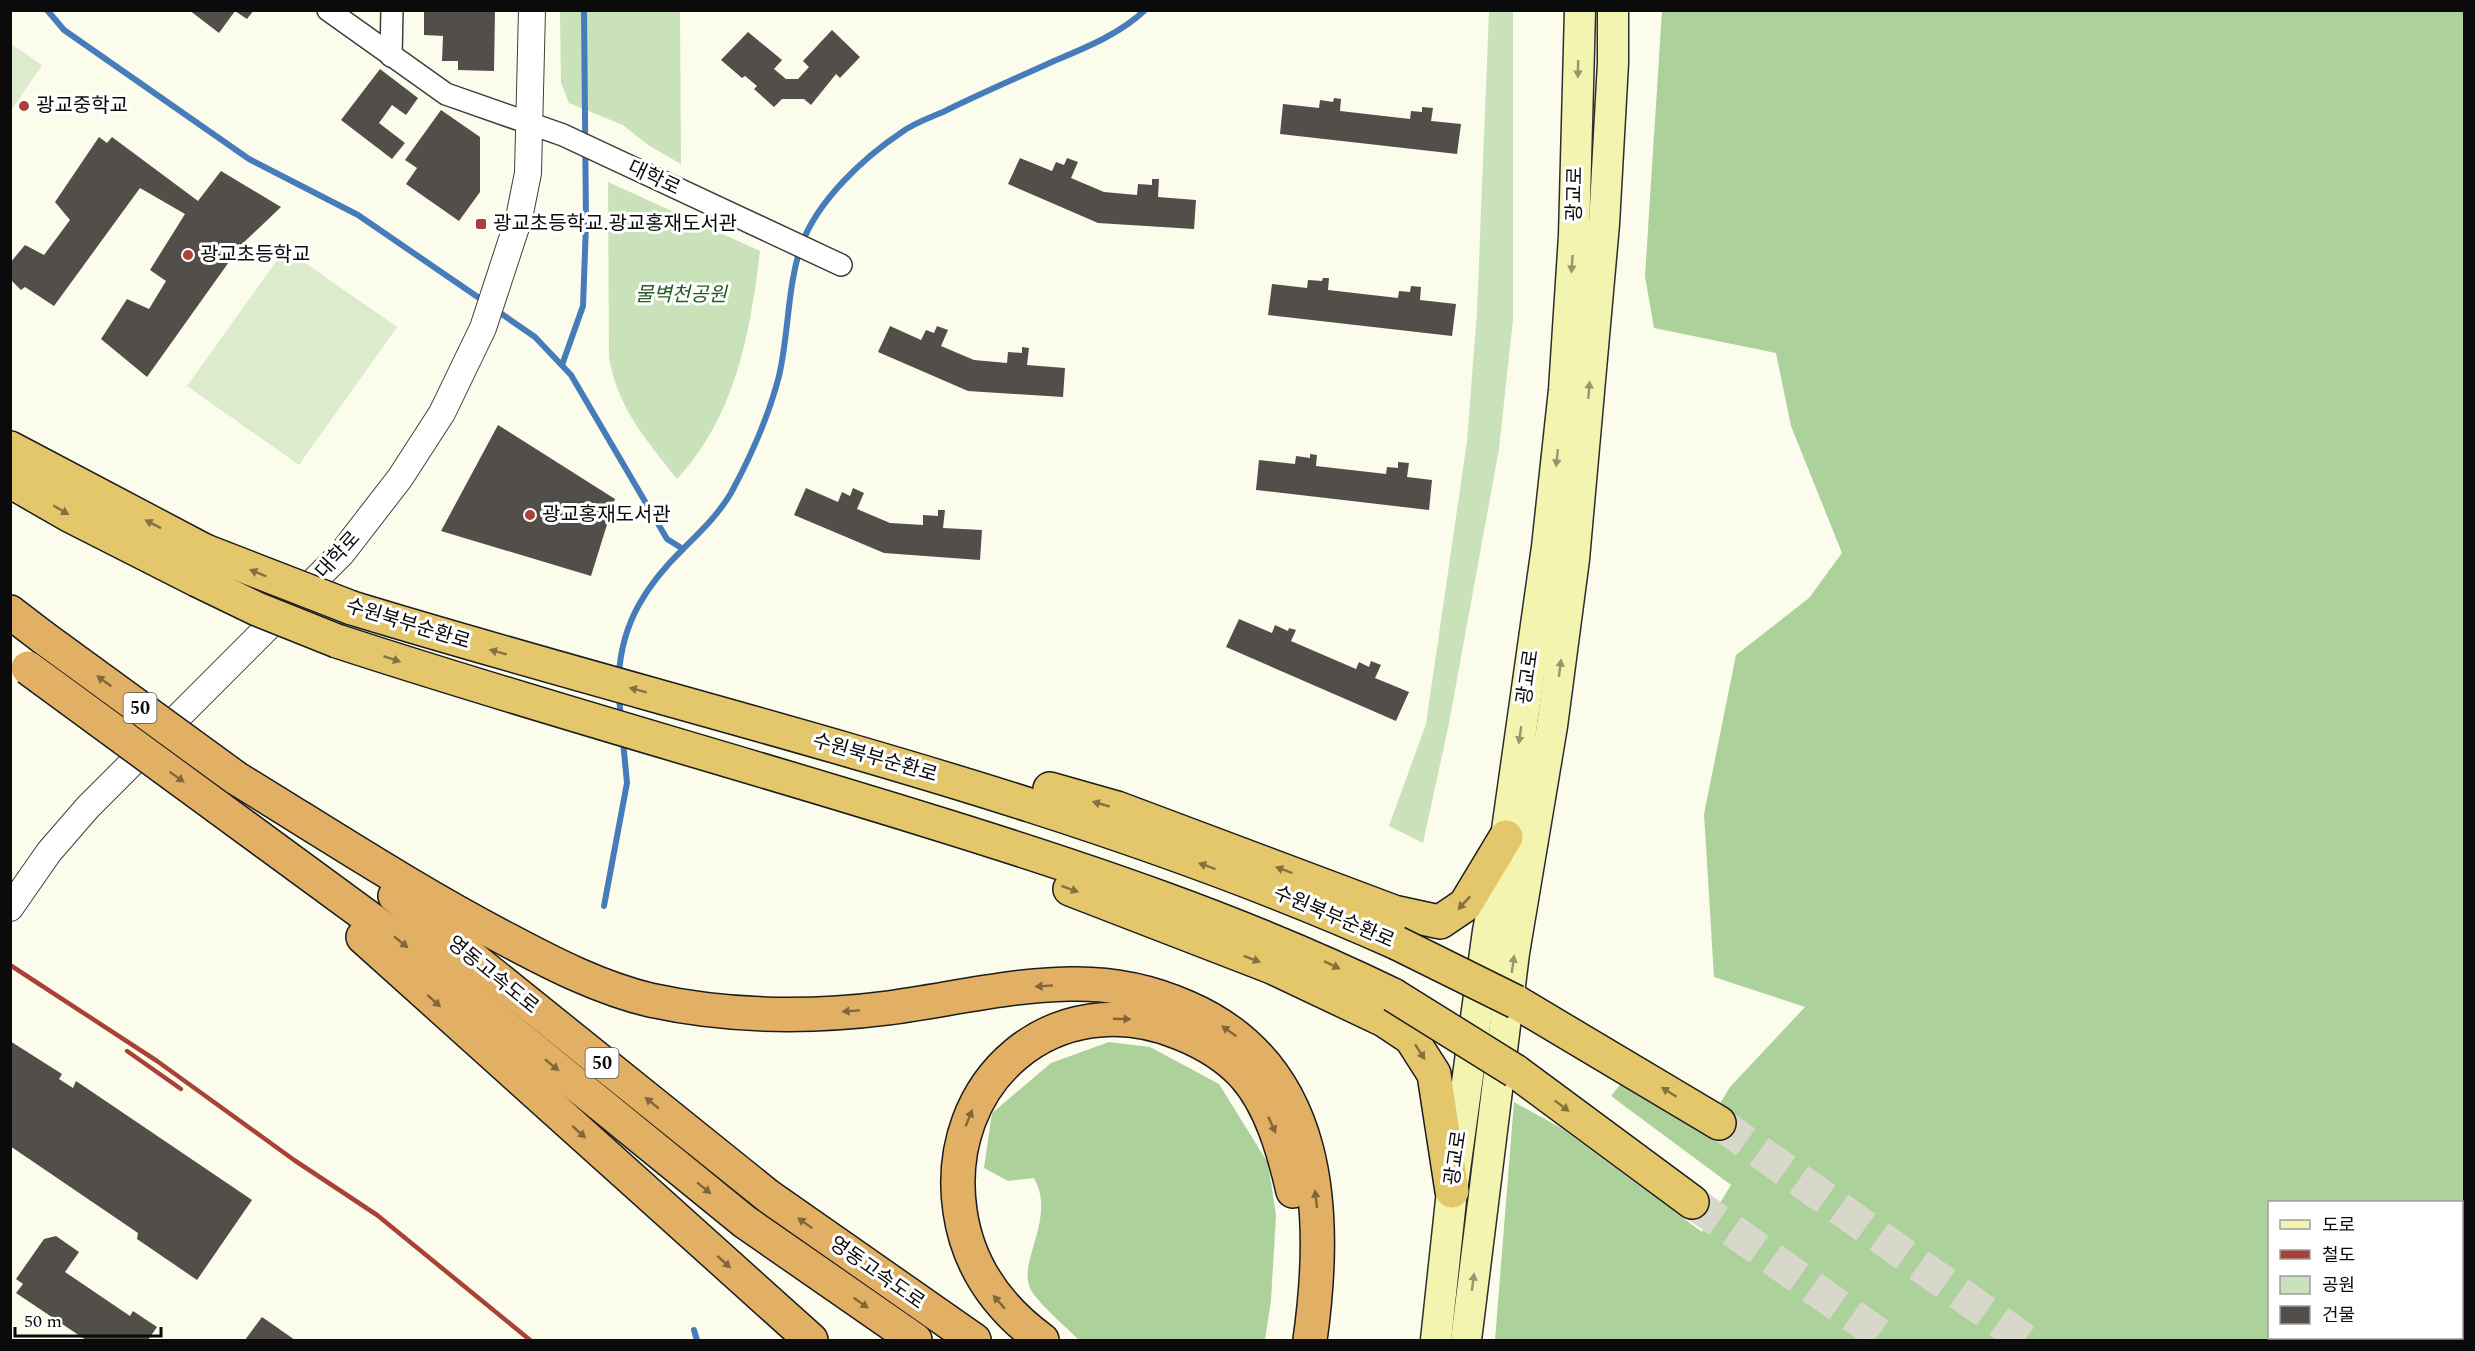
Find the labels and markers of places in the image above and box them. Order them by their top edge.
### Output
place label: 광교중학교 [36,91,128,121]
marker: 광교중학교 [17,99,31,113]
place label: 광교초등학교.광교홍재도서관 [493,209,737,239]
marker: 광교초등학교.광교홍재도서관 [474,217,488,231]
place label: 광교초등학교 [200,240,310,270]
marker: 광교초등학교 [181,248,195,262]
place label: 광교홍재도서관 [542,500,671,530]
marker: 광교홍재도서관 [523,508,537,522]

